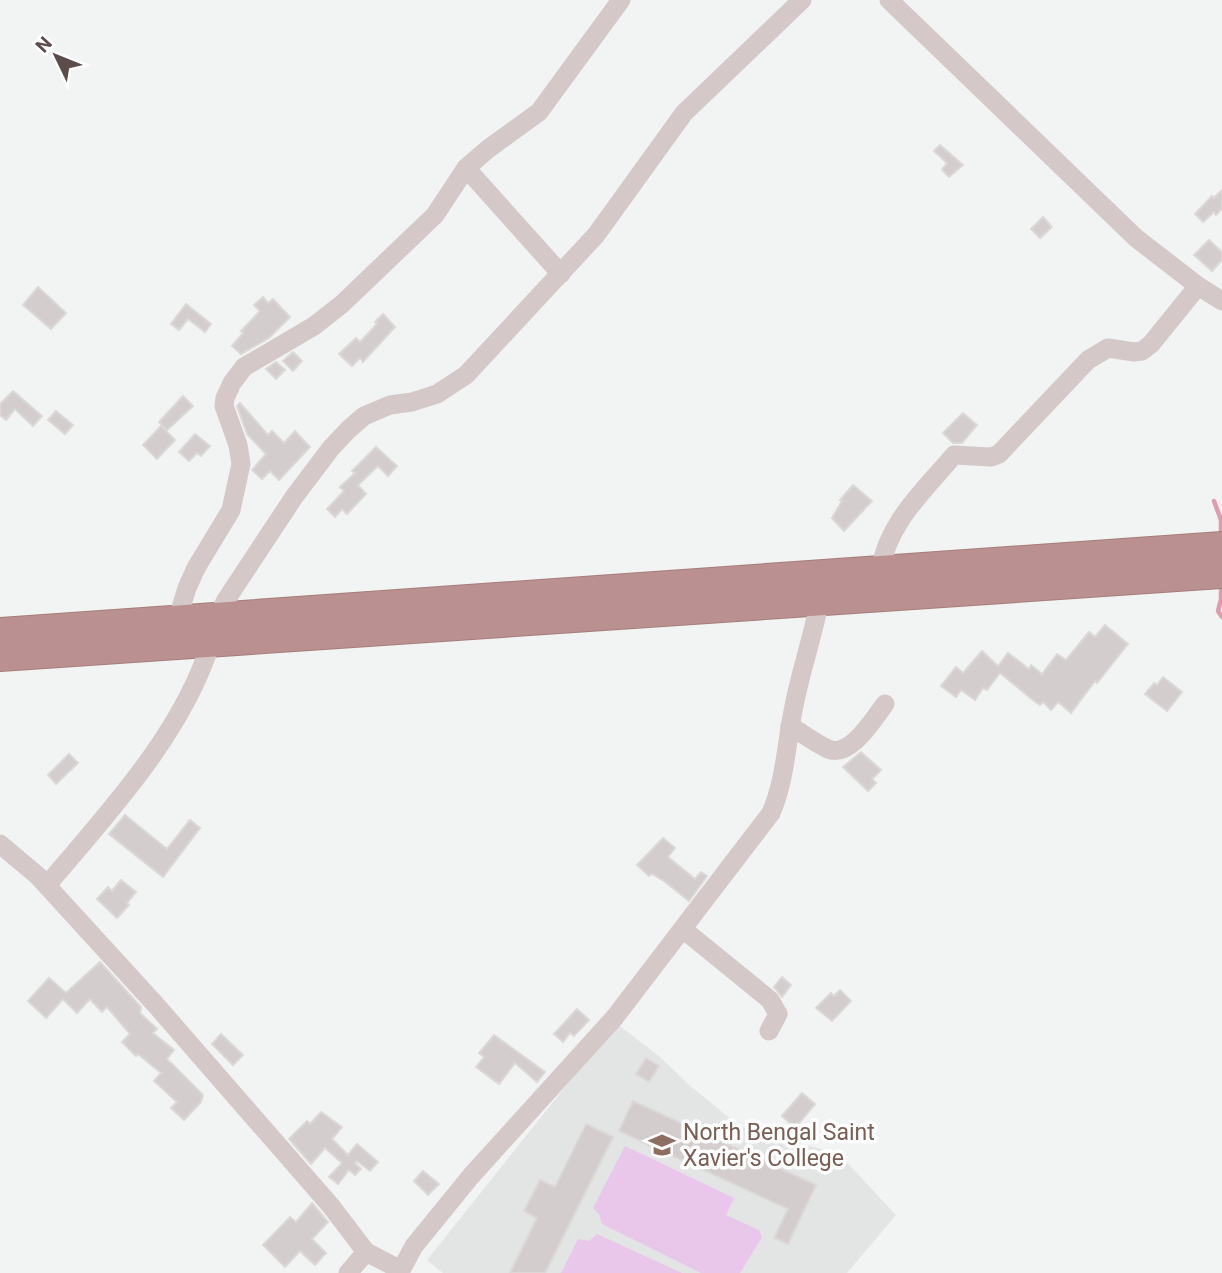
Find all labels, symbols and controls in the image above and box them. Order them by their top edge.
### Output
north arrow [21,21,91,91]
text: N [31,32,57,57]
place label: North Bengal Saint Xavier's College [683,1119,875,1172]
school or university icon: North Bengal Saint Xavier's College [647,1130,677,1160]

